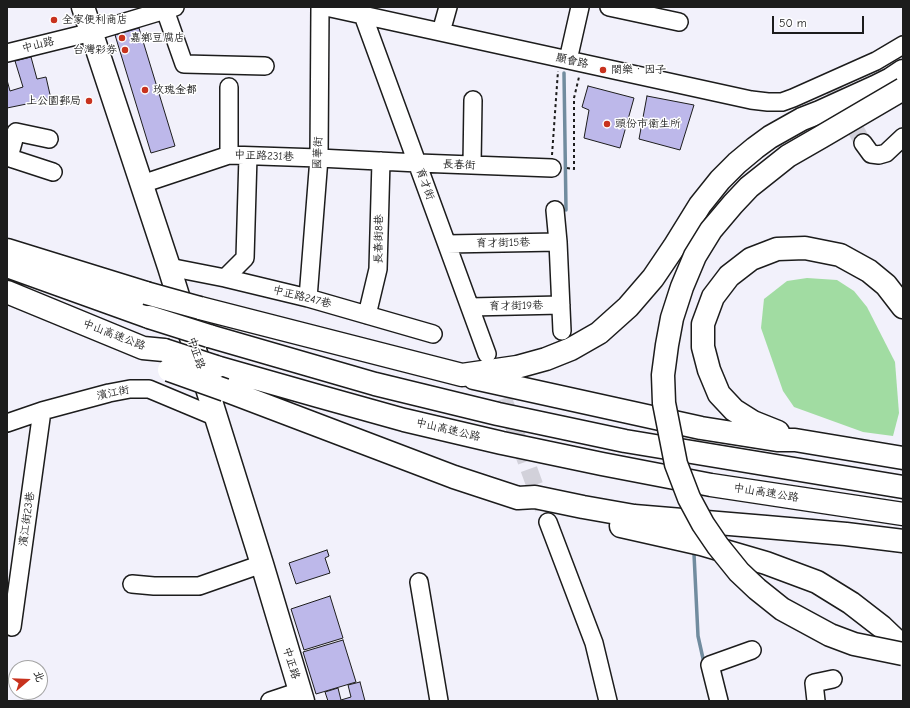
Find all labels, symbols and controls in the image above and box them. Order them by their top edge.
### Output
scale bar [774,8,866,34]
place label: 全家便利商店 [62,13,128,27]
marker: 全家便利商店 [49,15,59,25]
text: 50 m [779,16,807,30]
place label: 嘉鄉豆腐店 [130,31,185,45]
marker: 嘉鄉豆腐店 [117,33,127,43]
street label: 中山路 [20,35,56,55]
place label: 台灣彩券 [73,43,117,57]
marker: 台灣彩券 [120,45,130,55]
street label: 顯會路 [554,51,590,71]
place label: 閤樂‧因子 [611,63,666,77]
marker: 閤樂‧因子 [598,65,608,75]
place label: 玫瑰金都 [153,83,197,97]
marker: 玫瑰金都 [140,85,150,95]
place label: 上公園郵局 [26,94,81,108]
marker: 上公園郵局 [84,96,94,106]
place label: 頭份市衛生所 [615,117,681,131]
marker: 頭份市衛生所 [602,119,612,129]
street label: 國華街 [311,136,325,170]
street label: 中正路231巷 [234,148,294,164]
street label: 長春街 [442,158,476,172]
street label: 育才街 [413,166,437,202]
street label: 長春街8巷 [372,214,386,264]
street label: 育才街15巷 [476,236,530,250]
street label: 中正路247巷 [271,283,333,311]
street label: 育才街19巷 [489,299,543,313]
street label: 中山高速公路 [81,317,147,353]
street label: 中正路 [185,335,207,371]
street label: 濱江街 [95,383,131,403]
street label: 中山高速公路 [414,416,482,444]
street label: 中山高速公路 [732,481,800,505]
street label: 濱江街23巷 [17,491,37,547]
street label: 中正路 [280,645,302,681]
north arrow [8,660,48,700]
text: 北 [31,669,47,684]

